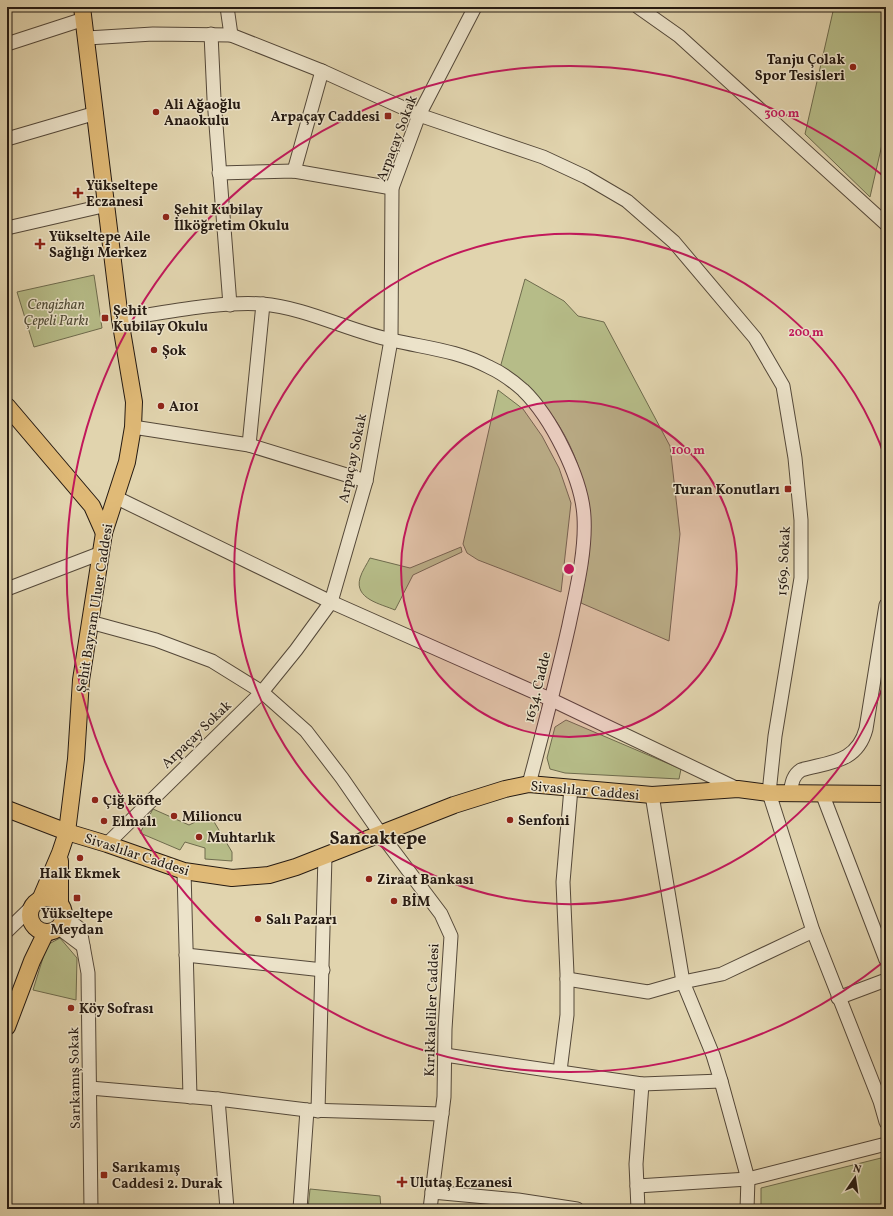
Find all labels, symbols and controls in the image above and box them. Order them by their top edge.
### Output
place label: Tanju Çolak Spor Tesisleri [755,51,846,86]
marker: Tanju Çolak Spor Tesisleri [848,62,858,72]
street label: Arpaçay Sokak [372,92,423,184]
place label: Ali Ağaoğlu Anaokulu [164,96,241,131]
text: 300 m [765,106,800,122]
marker: Ali Ağaoğlu Anaokulu [151,107,161,117]
place label: Arpaçay Caddesi [271,108,380,127]
marker: Arpaçay Caddesi [383,111,393,121]
place label: Yükseltepe Eczanesi [86,177,158,212]
marker: Yükseltepe Eczanesi [73,188,83,198]
place label: Şehit Kubilay İlköğretim Okulu [174,201,290,236]
marker: Şehit Kubilay İlköğretim Okulu [161,212,171,222]
place label: Yükseltepe Aile Sağlığı Merkez [49,228,150,263]
marker: Yükseltepe Aile Sağlığı Merkez [34,238,46,250]
park label: Cengizhan Çepeli Parkı [24,296,88,331]
place label: Şehit Kubilay Okulu [113,302,209,337]
marker: Şehit Kubilay Okulu [100,313,110,323]
text: 200 m [788,325,824,341]
place label: Şok [162,342,187,361]
marker: Şok [149,345,159,355]
place label: A101 [169,398,199,417]
marker: A101 [156,401,166,411]
street label: Arpaçay Sokak [335,412,372,505]
text: 100 m [671,443,705,459]
place label: Turan Konutları [673,481,780,500]
marker: Turan Konutları [783,484,793,494]
street label: Şehit Bayram Uluer Caddesi [73,522,118,694]
street label: 1569. Sokak [773,525,796,596]
centre of rings [562,562,576,576]
street label: 1634. Cadde [520,650,557,725]
street label: Arpaçay Sokak [158,696,237,773]
street label: Sivaslılar Caddesi [530,777,640,806]
place label: Çiğ köfte [103,792,162,811]
marker: Çiğ köfte [90,795,100,805]
place label: Milioncu [182,808,242,827]
marker: Milioncu [169,811,179,821]
place label: Senfoni [518,812,570,831]
place label: Elmalı [112,813,156,832]
marker: Senfoni [505,815,515,825]
marker: Elmalı [99,816,109,826]
district label: Sancaktepe [329,827,427,852]
place label: Muhtarlık [207,829,276,848]
street label: Sivaslılar Caddesi [82,830,191,881]
marker: Muhtarlık [194,832,204,842]
marker: Halk Ekmek [75,853,85,863]
place label: Halk Ekmek [40,865,121,884]
place label: Ziraat Bankası [377,871,474,890]
marker: Ziraat Bankası [364,874,374,884]
marker: Yükseltepe Meydan [72,893,82,903]
place label: BİM [402,893,431,912]
marker: BİM [389,896,399,906]
place label: Yükseltepe Meydan [41,905,113,940]
place label: Salı Pazarı [266,911,337,930]
marker: Salı Pazarı [253,914,263,924]
street label: Kırıkkaleliler Caddesi [421,943,444,1077]
place label: Köy Sofrası [79,1000,154,1019]
marker: Köy Sofrası [66,1003,76,1013]
street label: Sarıkamış Sokak [65,1026,86,1129]
north arrow [835,1158,875,1198]
place label: Sarıkamış Caddesi 2. Durak [112,1159,223,1194]
text: N [851,1162,862,1178]
marker: Sarıkamış Caddesi 2. Durak [99,1170,109,1180]
place label: Ulutaş Eczanesi [410,1174,513,1193]
marker: Ulutaş Eczanesi [397,1177,407,1187]

